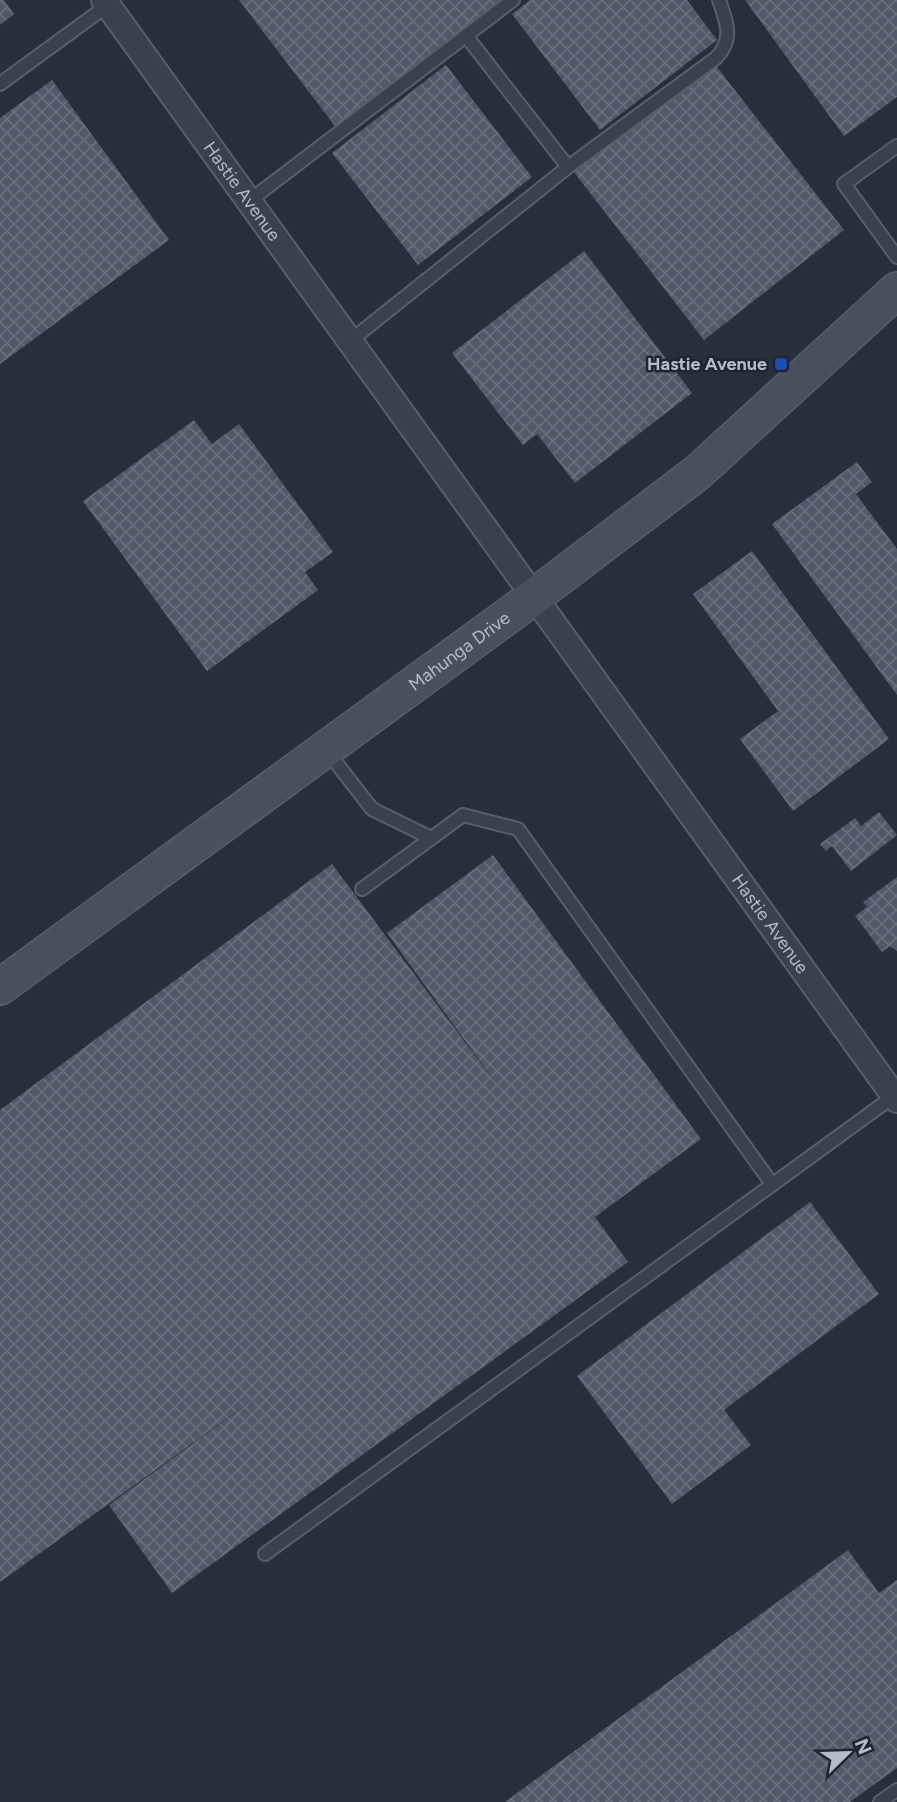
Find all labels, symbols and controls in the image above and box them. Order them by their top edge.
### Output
street label: Hastie Avenue [199,137,285,246]
place label: Hastie Avenue [647,353,767,375]
marker: Hastie Avenue [773,356,789,372]
street label: Mahunga Drive [404,607,515,696]
street label: Hastie Avenue [727,870,813,978]
north arrow [813,1718,883,1788]
text: N [850,1735,877,1758]

